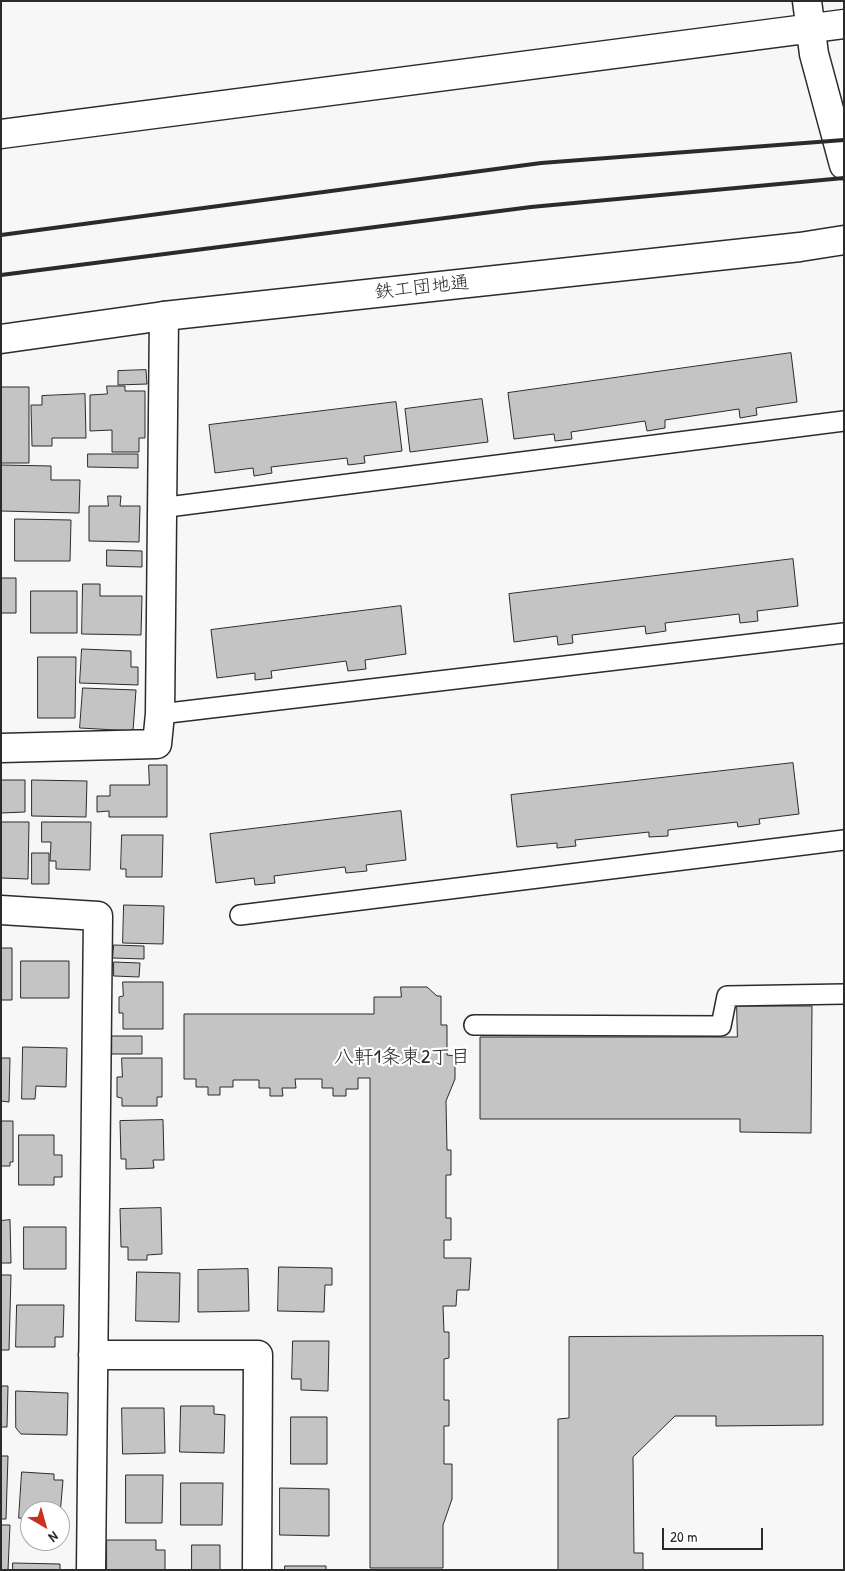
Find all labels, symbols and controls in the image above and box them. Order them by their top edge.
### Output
street label: 鉄工団地通 [374,272,470,304]
district label: 八軒1条東2丁目 [334,1046,470,1070]
north arrow [20,1501,70,1551]
scale bar [665,1518,766,1550]
text: 20 m [670,1526,697,1547]
text: N [45,1528,63,1547]

